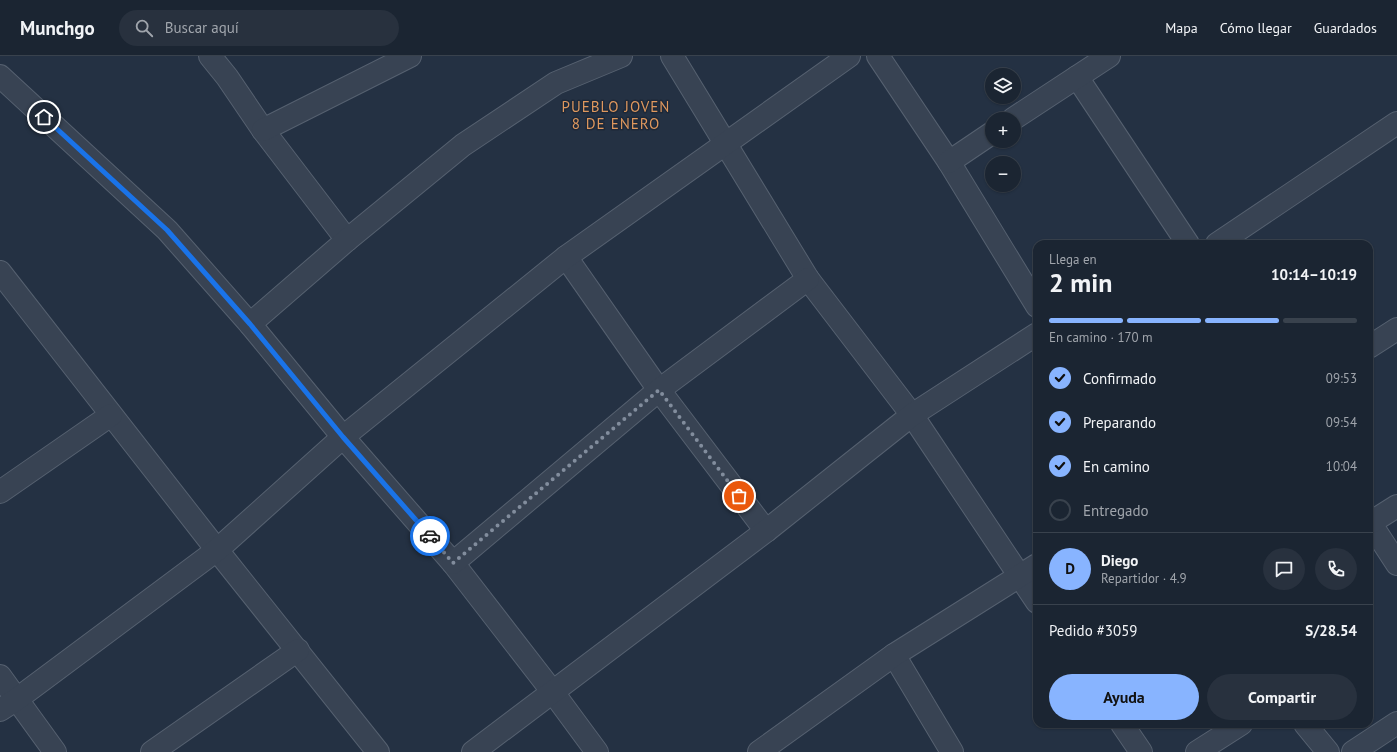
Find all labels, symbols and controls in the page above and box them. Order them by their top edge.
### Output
search box [119,10,399,46]
text: Munchgo [20,16,95,40]
icon: search [133,17,155,39]
text: Buscar aquí [165,18,239,37]
text: Mapa [1165,19,1198,37]
text: Cómo llegar [1220,19,1292,37]
text: Guardados [1314,19,1377,37]
map controls [985,68,1021,192]
button: layers [985,68,1021,104]
district label: PUEBLO JOVEN 8 DE ENERO [562,97,670,133]
pin [27,100,61,134]
icon: home [33,106,55,128]
button: + [985,112,1021,148]
button: − [985,156,1021,192]
text: Llega en [1049,251,1097,268]
text: 10:14–10:19 [1271,265,1357,284]
text: 2 min [1049,266,1112,299]
text: En camino · 170 m [1049,329,1153,346]
icon: check [1049,367,1071,389]
text: Confirmado [1083,369,1156,388]
text: 09:53 [1326,370,1357,387]
icon: check [1049,411,1071,433]
text: Preparando [1083,413,1156,432]
text: 09:54 [1326,414,1357,431]
icon: check [1049,455,1071,477]
text: En camino [1083,457,1150,476]
text: 10:04 [1326,458,1357,475]
pin [722,479,756,513]
icon: bag [728,485,750,507]
text: Entregado [1083,501,1149,520]
courier [410,516,450,556]
icon: car [419,525,441,547]
button: chat [1263,548,1305,590]
button: phone [1315,548,1357,590]
text: Diego [1101,551,1138,570]
text: D [1065,559,1075,578]
text: Repartidor · 4.9 [1101,570,1187,587]
text: Pedido #3059 [1049,621,1138,640]
text: S/28.54 [1305,621,1357,640]
button: Ayuda [1049,674,1199,720]
button: Compartir [1207,674,1357,720]

